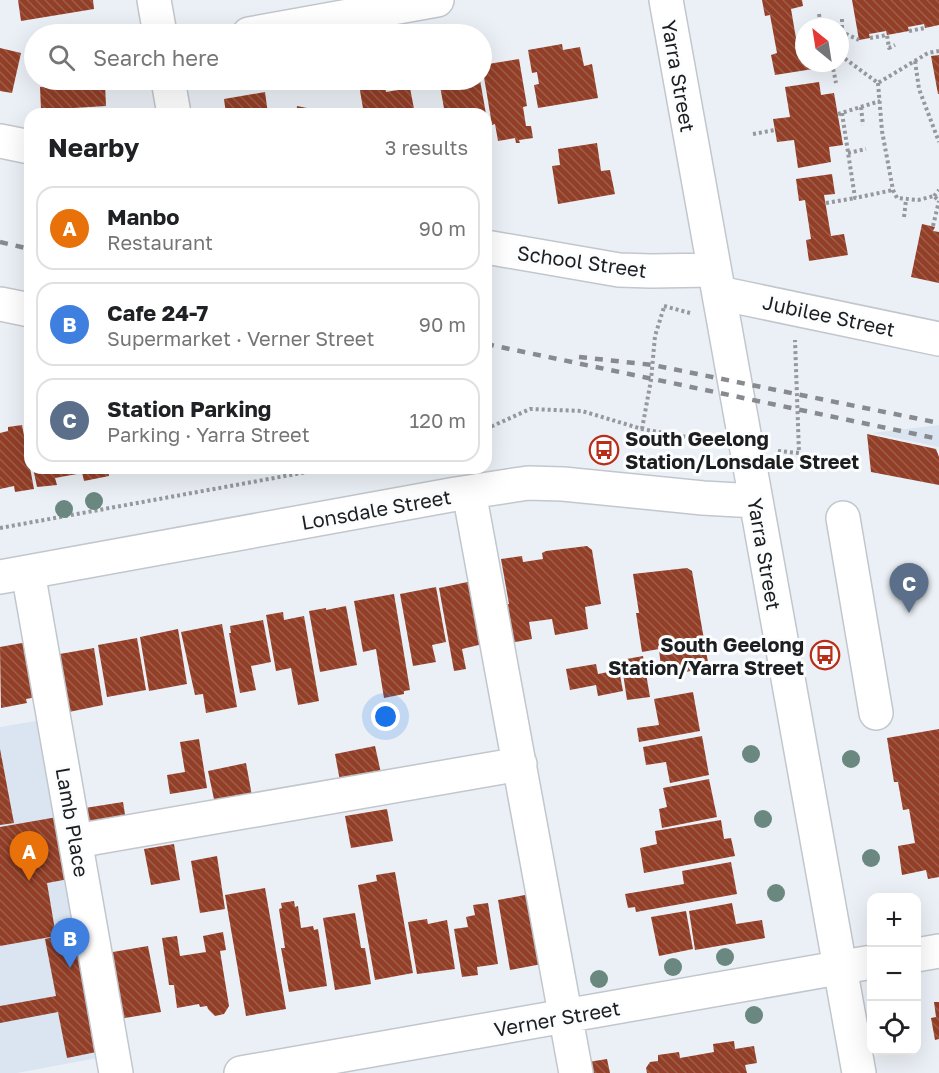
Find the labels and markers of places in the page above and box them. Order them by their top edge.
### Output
place label: South Geelong Station/Lonsdale Street [625,426,859,473]
bus stop icon: South Geelong Station/Lonsdale Street [588,434,620,466]
pin: C [890,564,928,613]
place label: South Geelong Station/Yarra Street [608,632,804,679]
bus stop icon: South Geelong Station/Yarra Street [809,639,841,671]
pin: A [9,832,48,881]
pin: B [50,918,90,968]

